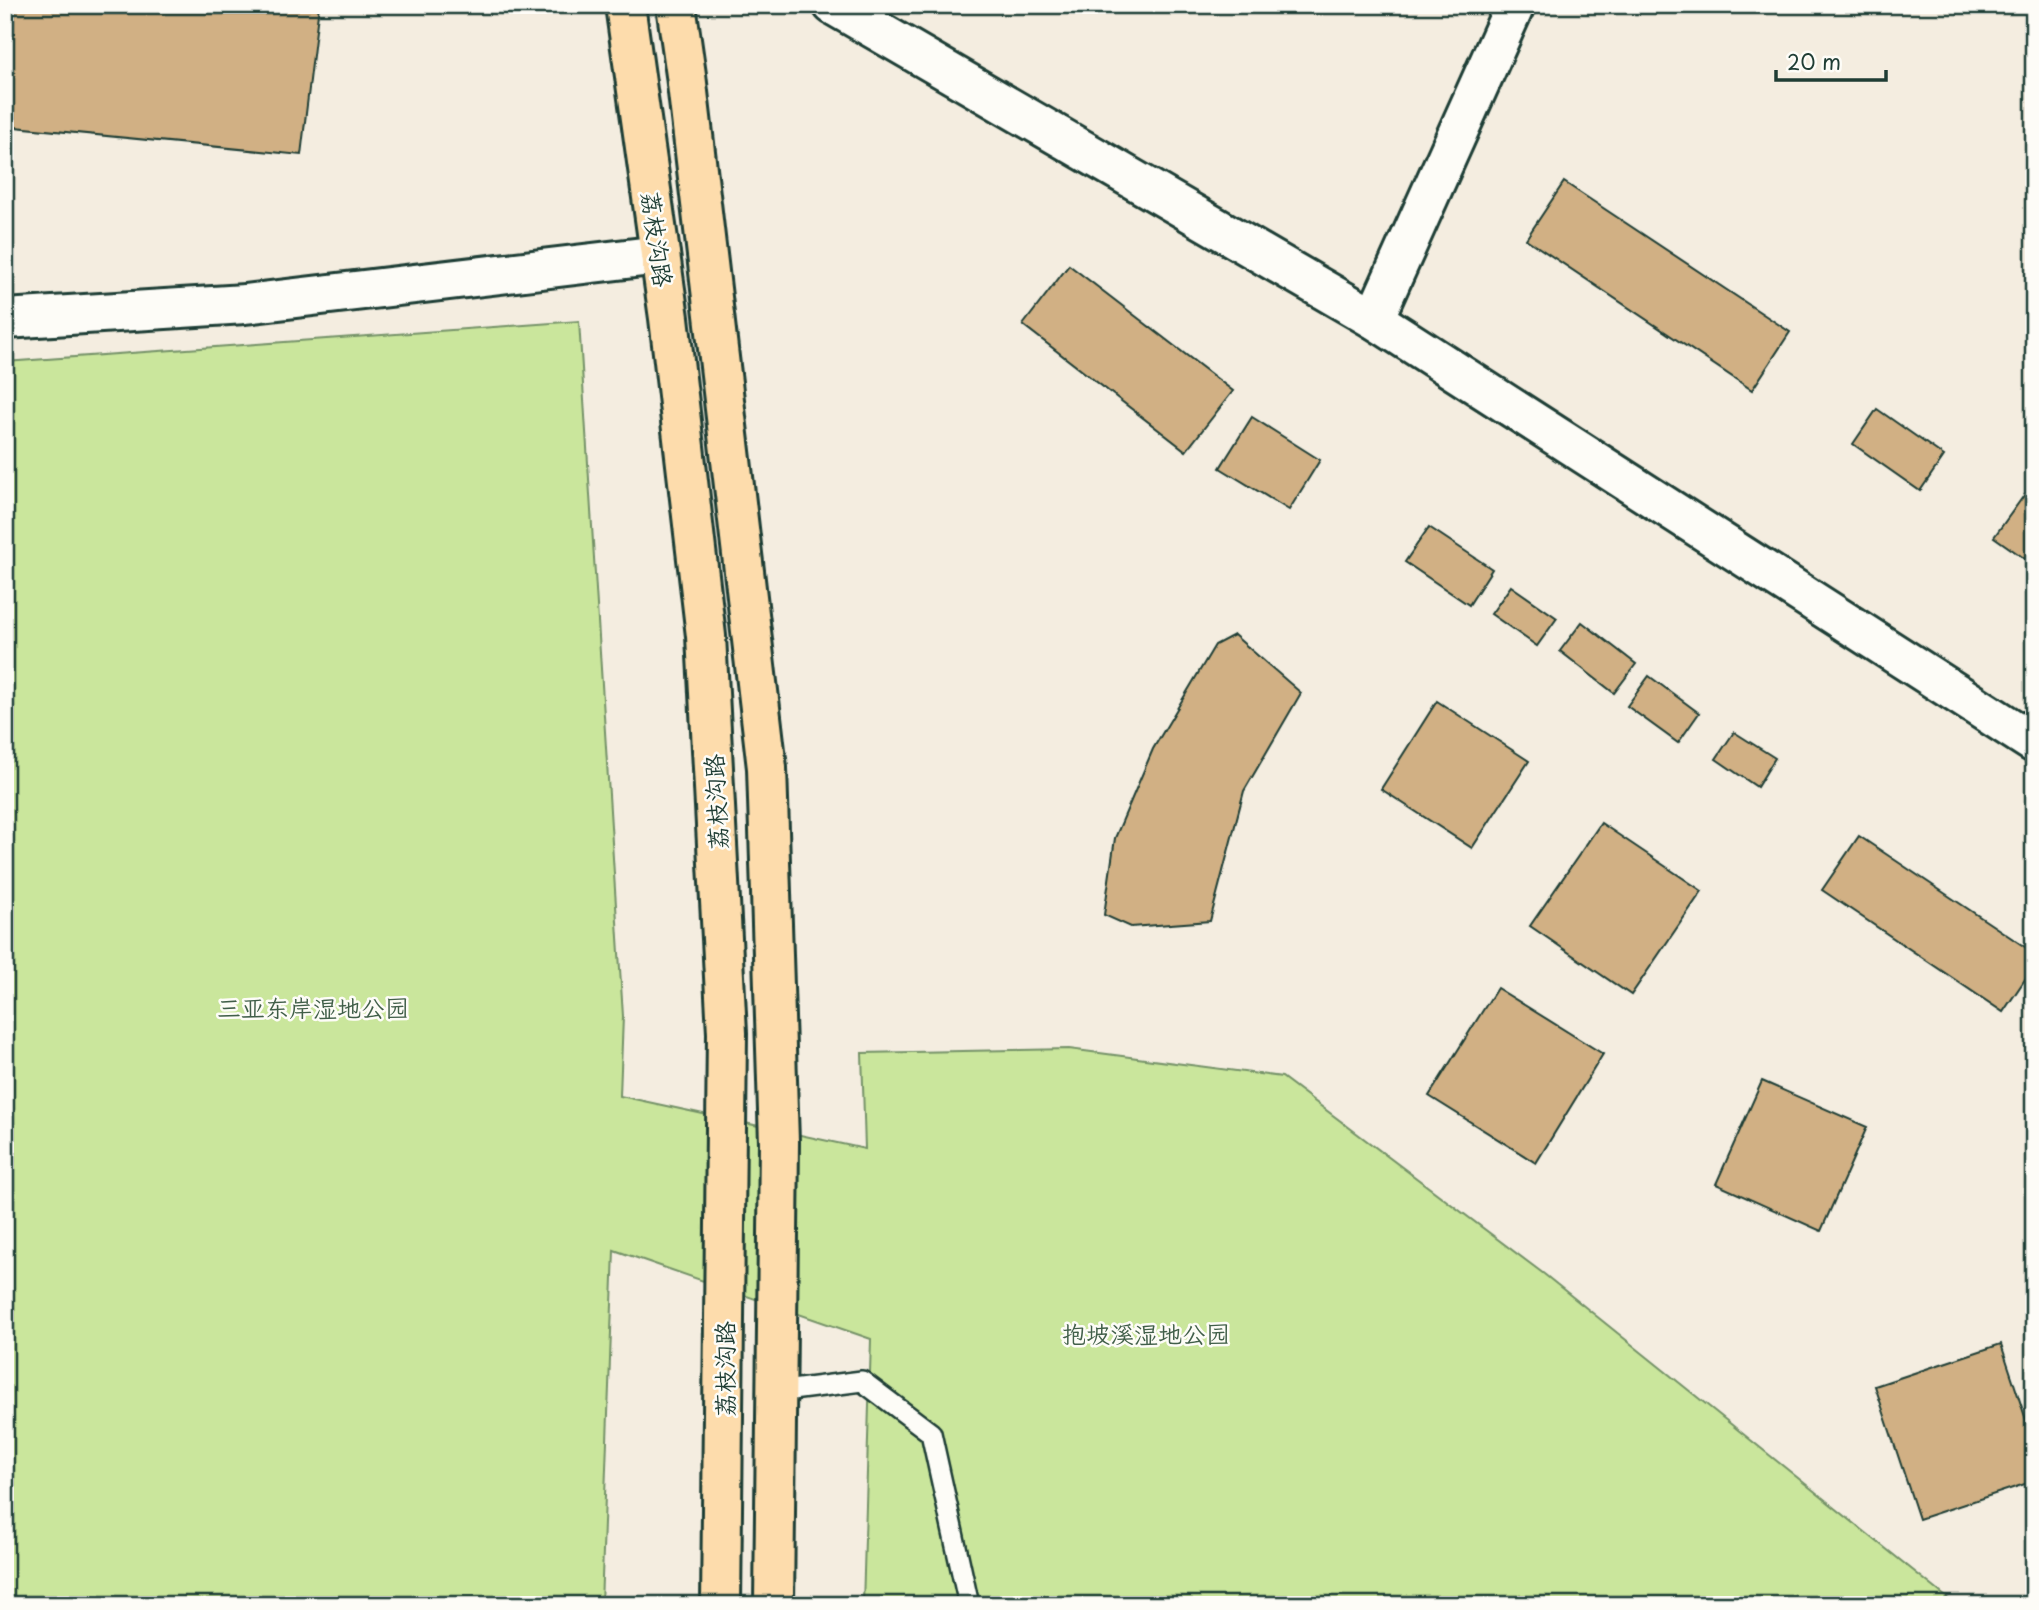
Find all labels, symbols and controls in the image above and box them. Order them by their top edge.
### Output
scale bar [1776,38,1887,82]
text: 20 m [1787,45,1841,77]
street label: 荔枝沟路 [633,189,683,289]
street label: 荔枝沟路 [695,753,735,851]
park label: 三亚东岸湿地公园 [217,989,409,1025]
park label: 抱坡溪湿地公园 [1062,1315,1230,1351]
street label: 荔枝沟路 [706,1321,742,1417]

